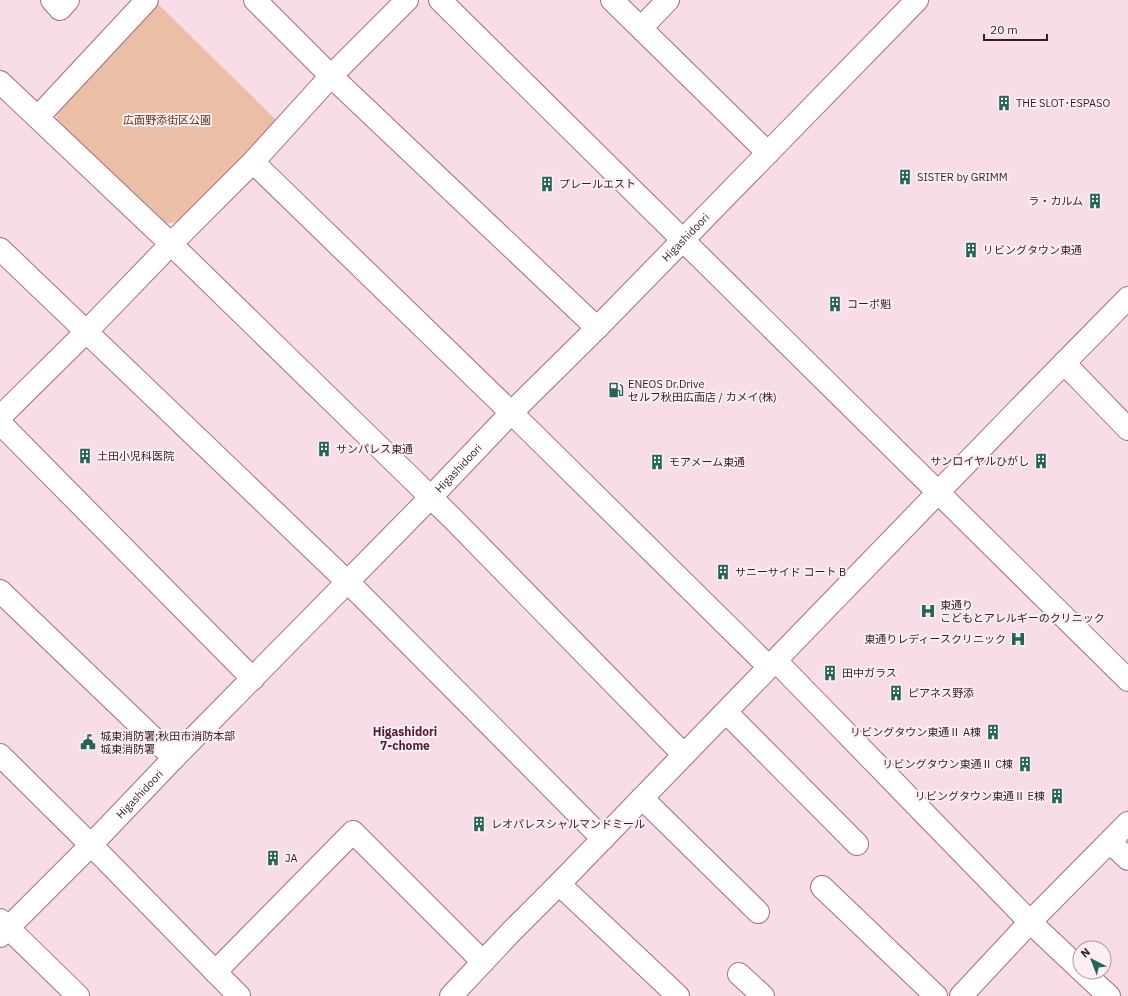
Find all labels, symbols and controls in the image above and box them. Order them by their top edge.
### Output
scale bar [984,16,1047,42]
text: 20 m [990,22,1018,37]
building icon: THE SLOT･ESPASO [995,94,1013,112]
place label: THE SLOT･ESPASO [1016,96,1110,110]
park label: 広面野添街区公園 [123,113,211,127]
building icon: SISTER by GRIMM [896,168,914,186]
place label: SISTER by GRIMM [917,170,1008,184]
building icon: プレールエスト [538,175,556,193]
place label: プレールエスト [559,177,636,191]
building icon: ラ・カルム [1086,192,1104,210]
place label: ラ・カルム [1028,194,1083,208]
street label: Higashidoori [659,210,712,264]
building icon: リビングタウン東通 [962,241,980,259]
place label: リビングタウン東通 [983,243,1082,257]
building icon: コーポ魁 [826,295,844,313]
place label: コーポ魁 [847,297,891,311]
place label: ENEOS Dr.Drive セルフ秋田広面店 / カメイ(株) [628,377,777,404]
fuel station icon: ENEOS Dr.Drive セルフ秋田広面店 / カメイ(株) [607,381,625,399]
building icon: サンパレス東通 [315,440,333,458]
street label: Higashidoori [432,441,485,496]
place label: サンパレス東通 [336,442,413,456]
building icon: 土田小児科医院 [76,447,94,465]
place label: 土田小児科医院 [97,449,174,463]
building icon: サンロイヤルひがし [1032,452,1050,470]
building icon: モアメーム東通 [648,453,666,471]
place label: サンロイヤルひがし [930,454,1029,468]
place label: モアメーム東通 [669,455,745,469]
building icon: サニーサイド コート B [714,563,732,581]
place label: サニーサイド コート B [735,565,846,579]
place label: 東通り こどもとアレルギーのクリニック [940,598,1105,625]
hospital icon: 東通り こどもとアレルギーのクリニック [919,602,937,620]
hospital icon: 東通りレディースクリニック [1009,630,1027,648]
place label: 東通りレディースクリニック [864,632,1006,646]
building icon: 田中ガラス [821,664,839,682]
place label: 田中ガラス [842,666,897,680]
building icon: ピアネス野添 [887,684,905,702]
place label: ピアネス野添 [908,686,974,700]
building icon: リビングタウン東通Ⅱ A棟 [984,723,1002,741]
district label: Higashidori 7-chome [373,724,437,753]
place label: リビングタウン東通Ⅱ A棟 [850,725,981,739]
place label: 城東消防署;秋田市消防本部 城東消防署 [100,729,235,756]
public building icon: 城東消防署;秋田市消防本部 城東消防署 [79,733,97,751]
building icon: リビングタウン東通Ⅱ C棟 [1016,755,1034,773]
place label: リビングタウン東通Ⅱ C棟 [883,757,1013,771]
street label: Higashidoori [113,767,166,821]
building icon: リビングタウン東通Ⅱ E棟 [1048,787,1066,805]
place label: リビングタウン東通Ⅱ E棟 [915,789,1045,803]
building icon: レオパレスシャルマンドミール [470,815,488,833]
place label: レオパレスシャルマンドミール [491,817,645,831]
building icon: JA [264,849,282,867]
place label: JA [285,851,298,865]
north arrow [1072,940,1112,980]
text: N [1078,945,1093,960]

